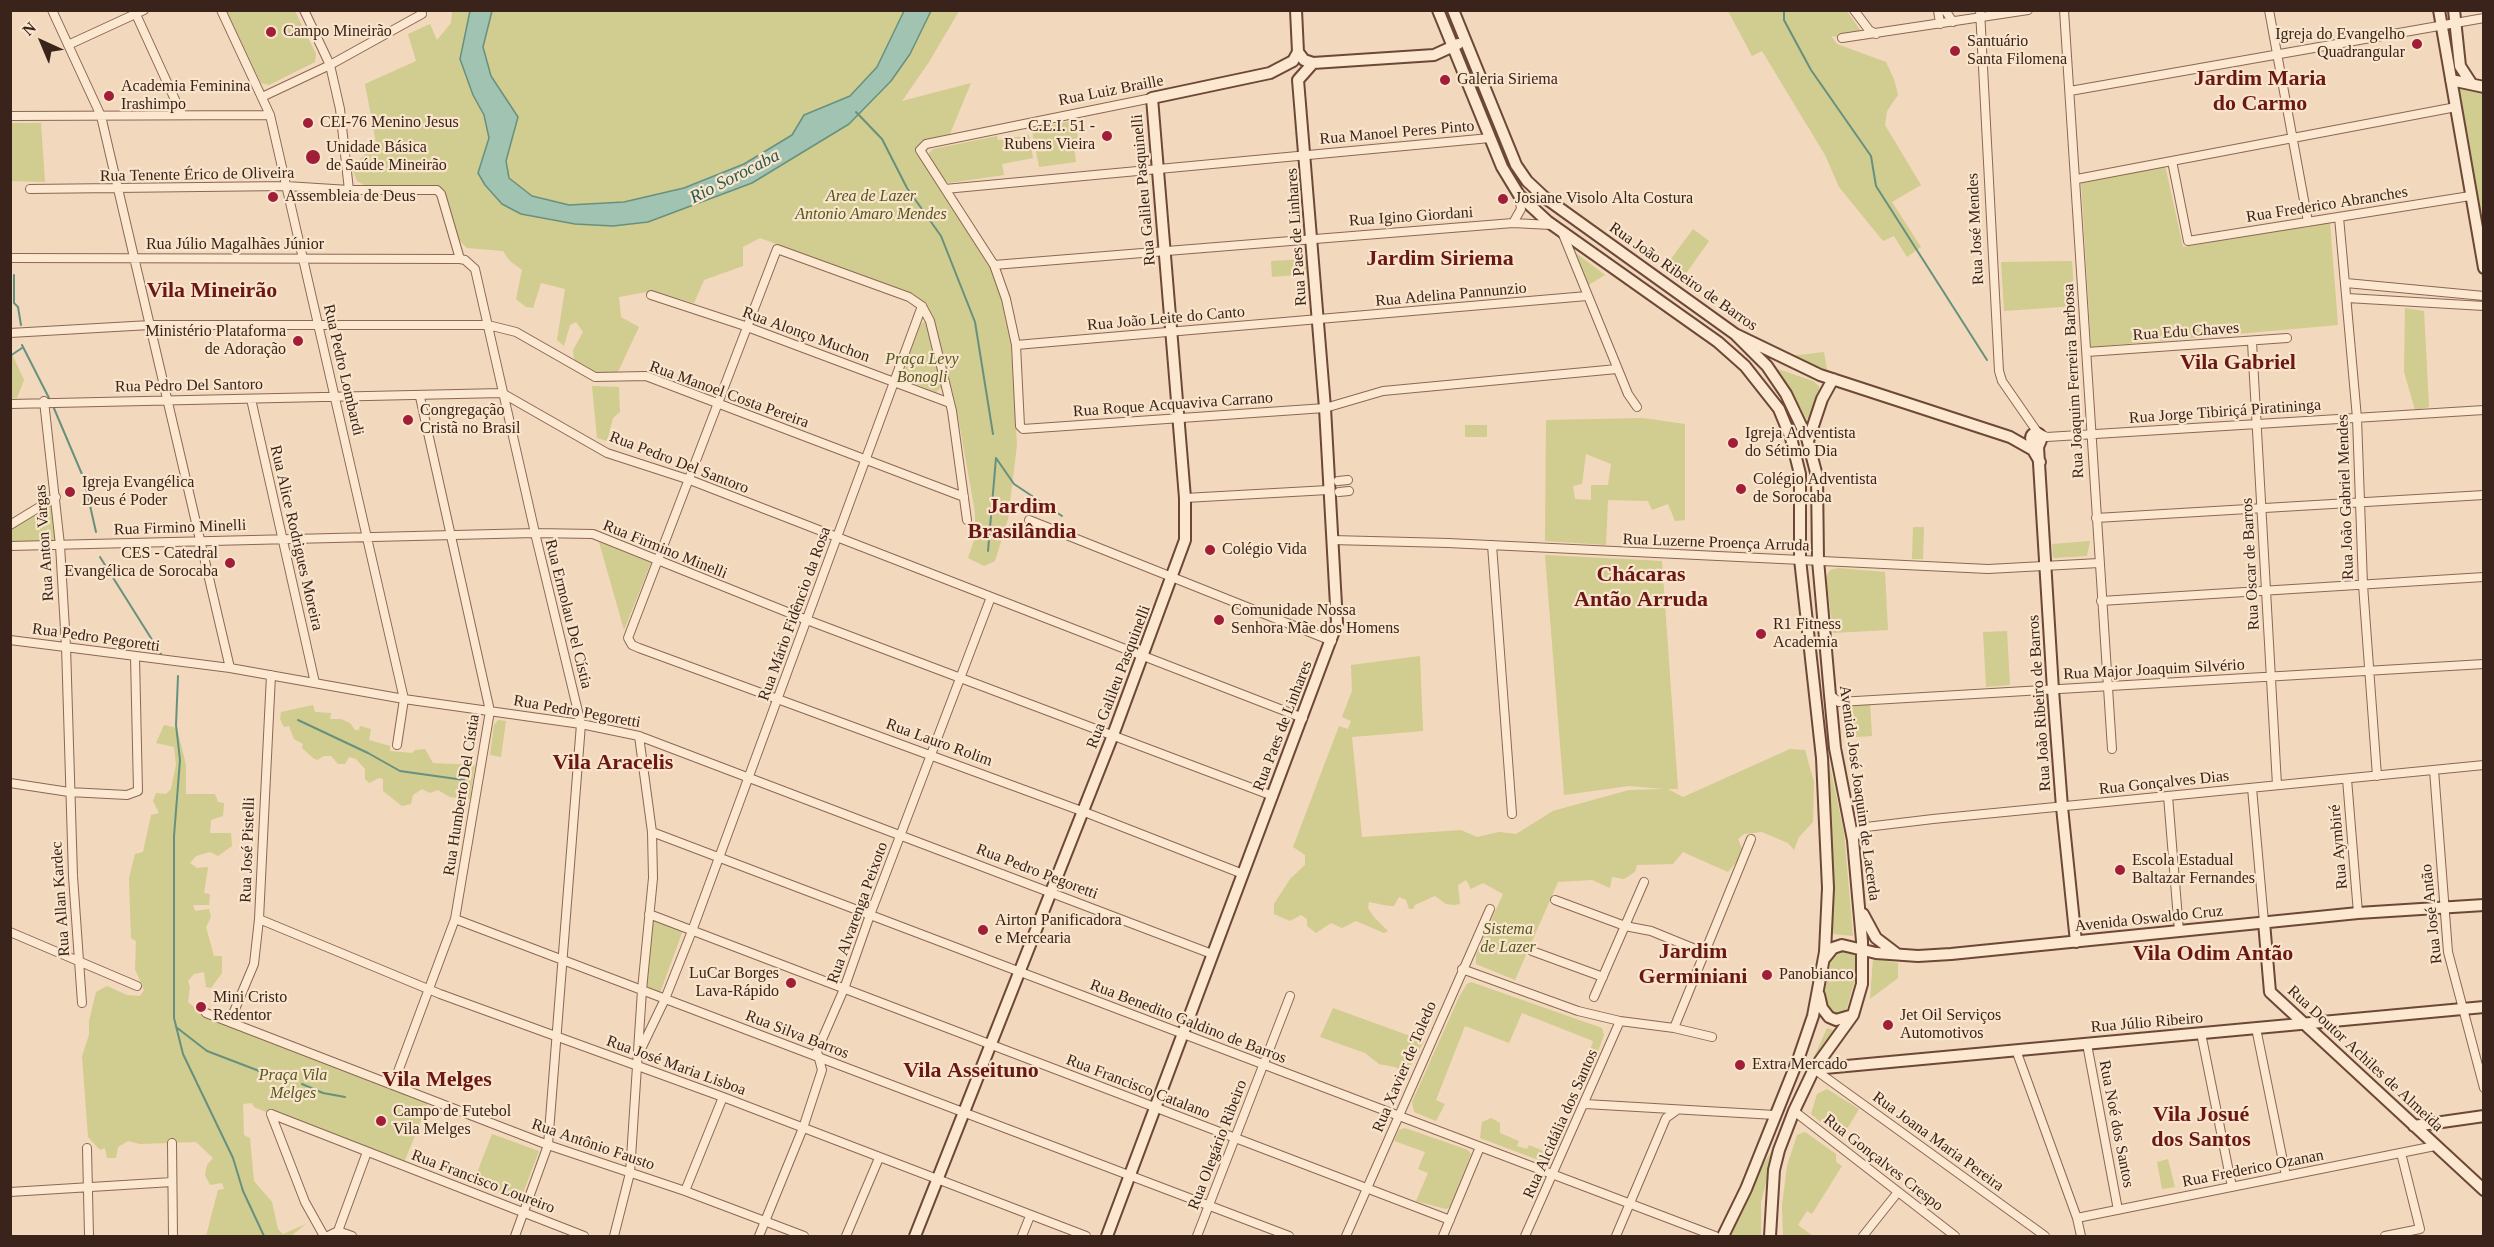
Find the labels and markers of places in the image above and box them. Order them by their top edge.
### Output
place label: Campo Mineirão [283,22,392,42]
marker: Campo Mineirão [264,25,278,39]
place label: Igreja do Evangelho Quadrangular [2275,25,2405,63]
place label: Santuário Santa Filomena [1967,32,2067,70]
marker: Igreja do Evangelho Quadrangular [2410,37,2424,51]
marker: Santuário Santa Filomena [1948,44,1962,58]
place label: Galeria Siriema [1457,70,1558,90]
marker: Galeria Siriema [1438,73,1452,87]
place label: Academia Feminina Irashimpo [121,77,250,115]
marker: Academia Feminina Irashimpo [102,89,116,103]
place label: CEI-76 Menino Jesus [320,113,459,133]
marker: CEI-76 Menino Jesus [301,116,315,130]
place label: C.E.I. 51 - Rubens Vieira [1004,117,1095,155]
marker: C.E.I. 51 - Rubens Vieira [1100,129,1114,143]
place label: Unidade Básica de Saúde Mineirão [326,138,447,176]
marker: Unidade Básica de Saúde Mineirão [304,148,322,166]
place label: Assembleia de Deus [285,187,416,207]
place label: Josiane Visolo Alta Costura [1515,189,1693,209]
marker: Assembleia de Deus [266,190,280,204]
marker: Josiane Visolo Alta Costura [1496,192,1510,206]
place label: Ministério Plataforma de Adoração [145,322,286,360]
marker: Ministério Plataforma de Adoração [291,334,305,348]
place label: Congregação Cristã no Brasil [420,401,520,439]
marker: Congregação Cristã no Brasil [401,413,415,427]
place label: Igreja Adventista do Sétimo Dia [1745,424,1856,462]
marker: Igreja Adventista do Sétimo Dia [1726,436,1740,450]
place label: Colégio Adventista de Sorocaba [1753,470,1877,508]
place label: Igreja Evangélica Deus é Poder [82,473,194,511]
marker: Colégio Adventista de Sorocaba [1734,482,1748,496]
marker: Igreja Evangélica Deus é Poder [63,485,77,499]
place label: Colégio Vida [1222,540,1307,560]
marker: Colégio Vida [1203,543,1217,557]
place label: CES - Catedral Evangélica de Sorocaba [64,544,218,582]
marker: CES - Catedral Evangélica de Sorocaba [223,556,237,570]
place label: Comunidade Nossa Senhora Mãe dos Homens [1231,601,1399,639]
marker: Comunidade Nossa Senhora Mãe dos Homens [1212,613,1226,627]
place label: R1 Fitness Academia [1773,615,1841,653]
marker: R1 Fitness Academia [1754,627,1768,641]
place label: Escola Estadual Baltazar Fernandes [2132,851,2255,889]
marker: Escola Estadual Baltazar Fernandes [2113,863,2127,877]
place label: Airton Panificadora e Mercearia [995,911,1122,949]
marker: Airton Panificadora e Mercearia [976,923,990,937]
place label: LuCar Borges Lava-Rápido [689,964,779,1002]
place label: Panobianco [1779,965,1854,985]
marker: Panobianco [1760,968,1774,982]
marker: LuCar Borges Lava-Rápido [784,976,798,990]
place label: Mini Cristo Redentor [213,988,287,1026]
marker: Mini Cristo Redentor [194,1000,208,1014]
place label: Jet Oil Serviços Automotivos [1900,1006,2001,1044]
marker: Jet Oil Serviços Automotivos [1881,1018,1895,1032]
place label: Extra Mercado [1752,1055,1848,1075]
marker: Extra Mercado [1733,1058,1747,1072]
place label: Campo de Futebol Vila Melges [393,1102,511,1140]
marker: Campo de Futebol Vila Melges [374,1114,388,1128]

